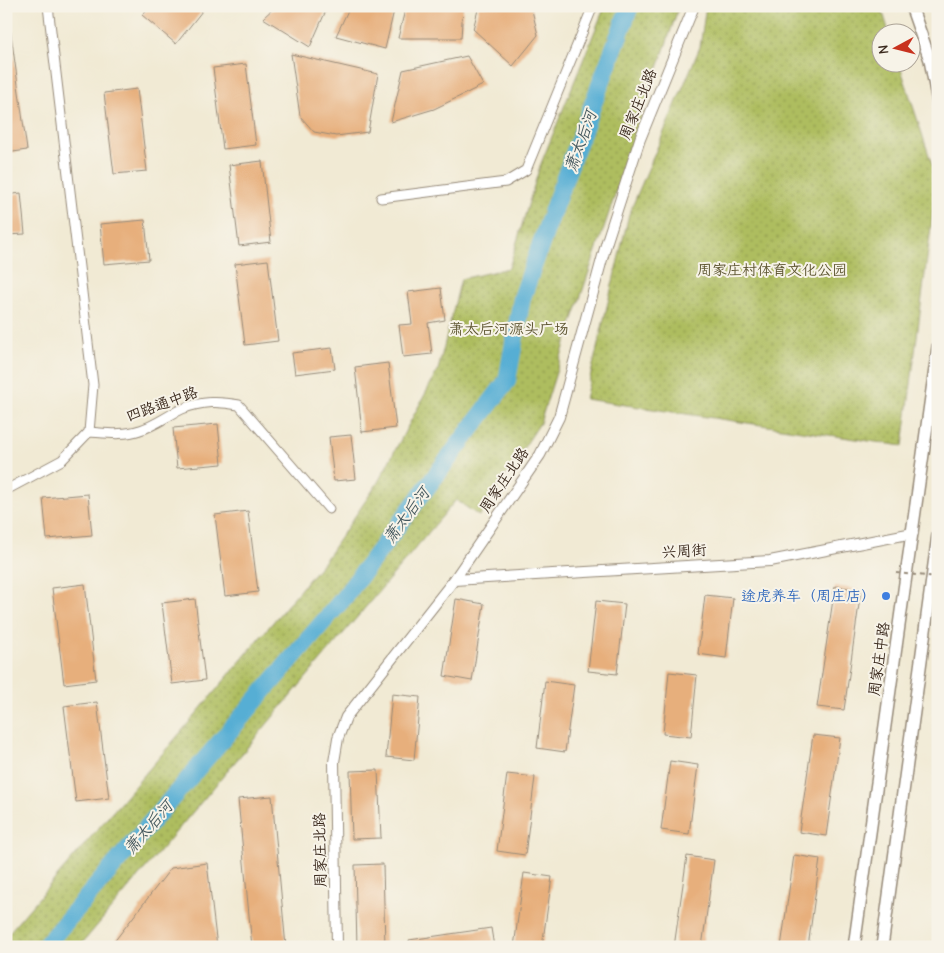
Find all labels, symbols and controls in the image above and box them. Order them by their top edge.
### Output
north arrow [872,22,922,72]
text: N [875,44,893,55]
street label: 周家庄北路 [616,66,660,142]
water label: 萧太后河 [562,105,601,174]
park label: 周家庄村体育文化公园 [697,261,847,279]
park label: 萧太后河源头广场 [449,320,569,338]
street label: 四路通中路 [124,383,200,425]
street label: 周家庄北路 [476,444,532,516]
water label: 萧太后河 [380,482,435,547]
street label: 兴周街 [661,541,707,561]
place label: 途虎养车（周庄店） [741,587,876,605]
marker: 途虎养车（周庄店） [880,590,892,602]
street label: 周家庄中路 [865,621,893,697]
water label: 萧太后河 [121,795,179,858]
street label: 周家庄北路 [310,812,330,888]

